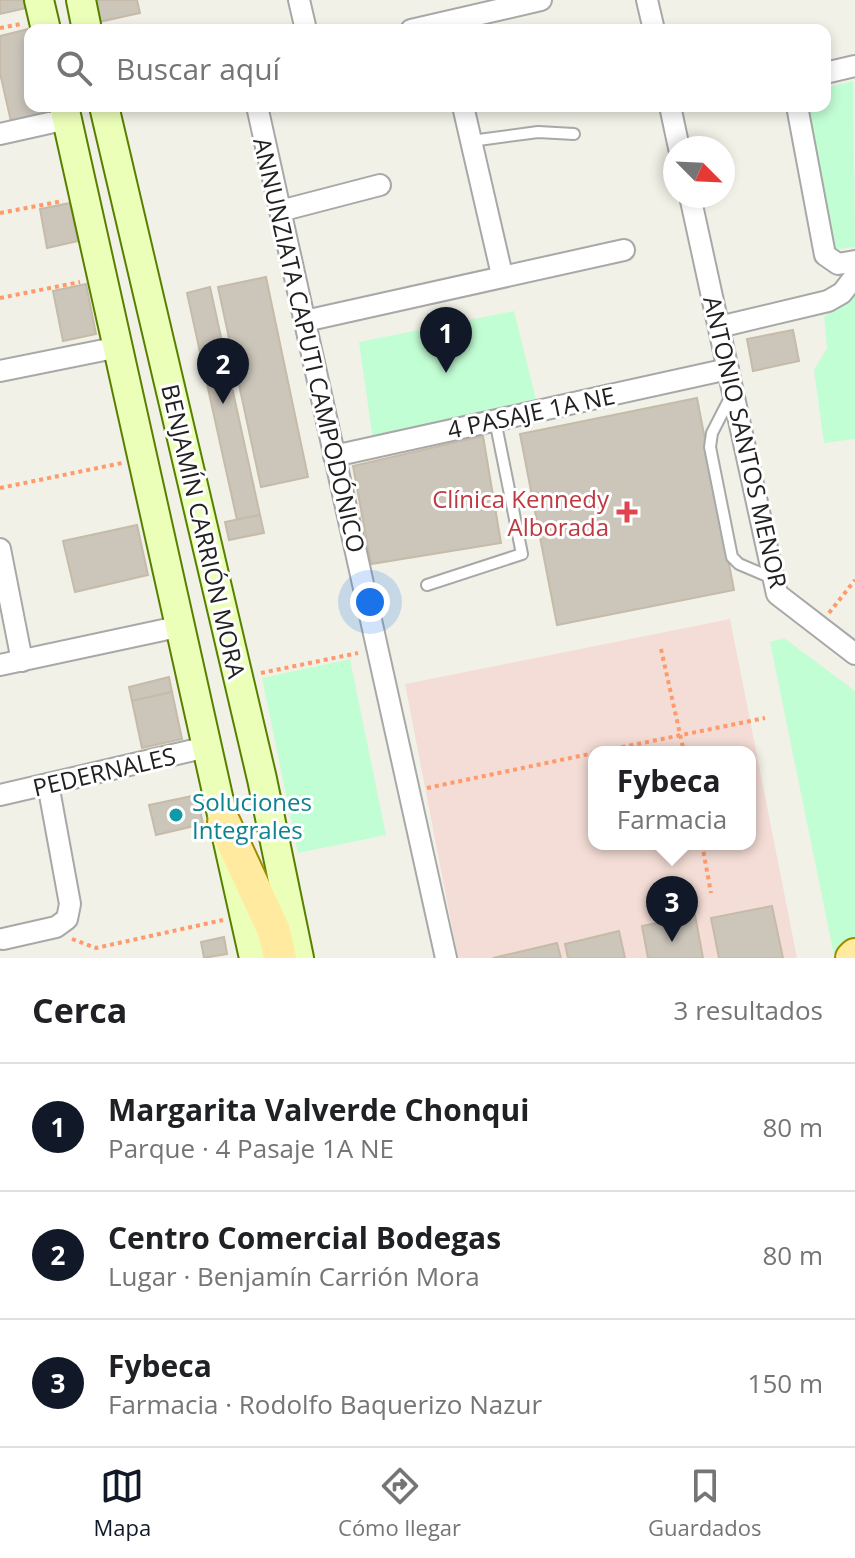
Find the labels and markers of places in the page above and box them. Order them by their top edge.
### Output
pin: 1 [420,307,472,373]
pin: 2 [197,338,249,404]
place label: Clínica Kennedy Alborada [432,482,610,543]
marker: Clínica Kennedy Alborada [616,501,638,523]
place label: Soluciones Integrales [192,785,312,846]
marker: Soluciones Integrales [167,806,185,824]
pin: 3 [646,876,698,942]

